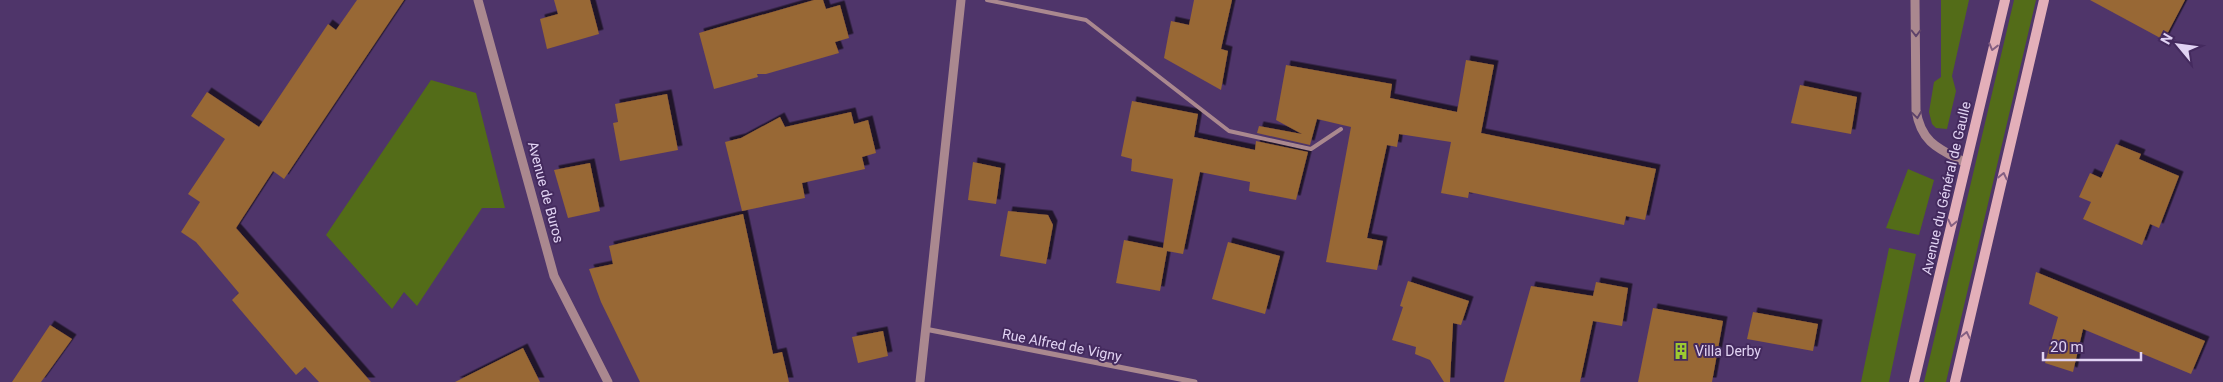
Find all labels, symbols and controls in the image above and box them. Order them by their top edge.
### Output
north arrow [2153,20,2203,70]
one-way arrow [1911,30,1921,38]
text: N [2157,30,2176,47]
one-way arrow [1989,43,1999,51]
street label: Avenue du Général de Gaulle [1918,100,1974,276]
one-way arrow [1911,112,1922,120]
street label: Avenue de Buros [525,140,567,244]
one-way arrow [1997,172,2008,181]
one-way arrow [1947,218,1958,227]
street label: Rue Alfred de Vigny [1001,326,1123,365]
one-way arrow [1960,330,1971,339]
scale bar [2043,330,2140,362]
text: 20 m [2050,338,2084,356]
building icon: Villa Derby [1671,341,1691,361]
place label: Villa Derby [1695,343,1761,359]

